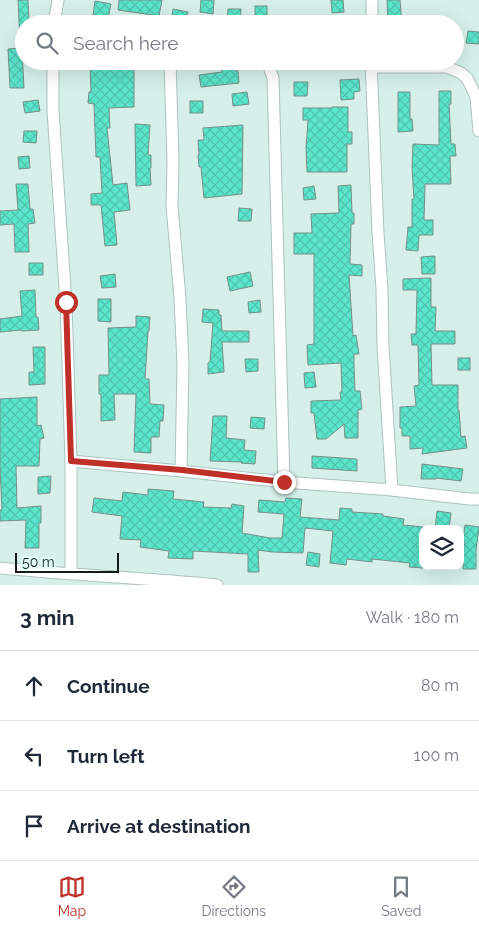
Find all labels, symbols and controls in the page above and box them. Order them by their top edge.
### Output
search box [15,15,464,70]
icon: search [33,29,61,57]
text: Search here [73,32,179,54]
route start [55,291,78,314]
route end [273,471,296,494]
map controls [419,525,464,570]
button: layers [419,525,464,570]
scale bar [15,550,119,573]
text: 50 m [22,554,55,570]
text: 3 min [20,605,74,630]
text: Walk · 180 m [365,608,459,627]
icon: ahead [20,672,48,700]
text: Continue [67,675,150,697]
text: 80 m [421,676,459,695]
icon: left [20,742,48,770]
text: Turn left [67,745,144,767]
text: 100 m [414,746,459,765]
icon: arrive [20,812,48,840]
text: Arrive at destination [67,815,251,837]
tab: Map [58,873,86,919]
tab: Directions [201,873,266,919]
tab: Saved [381,873,421,919]

